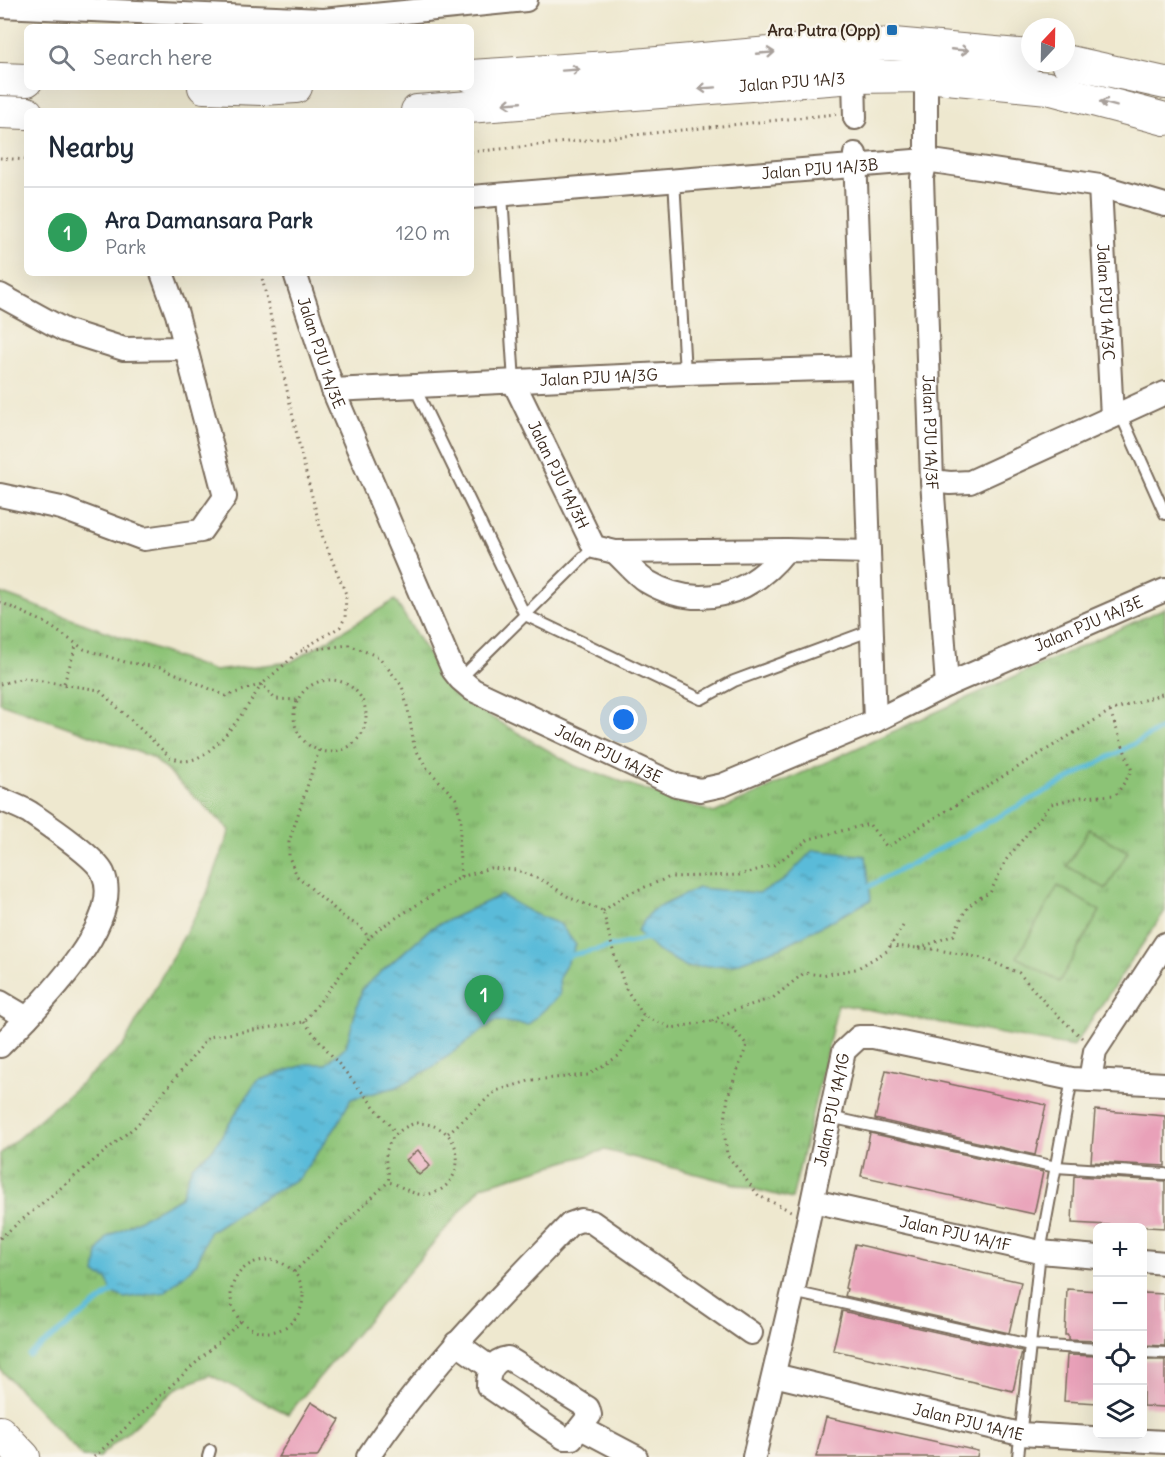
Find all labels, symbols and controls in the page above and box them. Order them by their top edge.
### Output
north arrow [1021,18,1075,72]
place label: Ara Putra (Opp) [767,20,880,41]
marker: Ara Putra (Opp) [885,23,899,37]
search box [24,24,474,90]
icon: search [45,41,78,74]
text: Search here [93,43,212,71]
one-way arrow [950,45,970,56]
one-way arrow [755,47,775,58]
one-way arrow [561,64,581,75]
street label: Jalan PJU 1A/3 [738,68,846,96]
one-way arrow [697,83,717,94]
one-way arrow [503,98,523,109]
one-way arrow [1099,98,1118,109]
text: Nearby [48,131,134,164]
street label: Jalan PJU 1A/3B [761,154,879,183]
text: Ara Damansara Park [105,206,313,234]
text: 1 [64,220,71,245]
text: 120 m [396,220,450,245]
text: Park [105,234,146,259]
street label: Jalan PJU 1A/3C [1093,243,1119,361]
street label: Jalan PJU 1A/3E [294,295,350,411]
street label: Jalan PJU 1A/3G [539,364,658,390]
street label: Jalan PJU 1A/3F [918,374,943,491]
street label: Jalan PJU 1A/3H [524,417,594,532]
street label: Jalan PJU 1A/3E [1031,591,1146,656]
your location [609,705,638,734]
street label: Jalan PJU 1A/3E [552,720,666,787]
pin: 1 [464,976,504,1025]
street label: Jalan PJU 1A/1G [810,1051,853,1168]
street label: Jalan PJU 1A/1F [898,1211,1013,1255]
map controls [1093,1223,1147,1439]
button: + [1093,1223,1147,1277]
button: − [1093,1277,1147,1331]
button: locate [1093,1331,1147,1385]
button: layers [1093,1385,1147,1439]
street label: Jalan PJU 1A/1E [911,1399,1026,1445]

